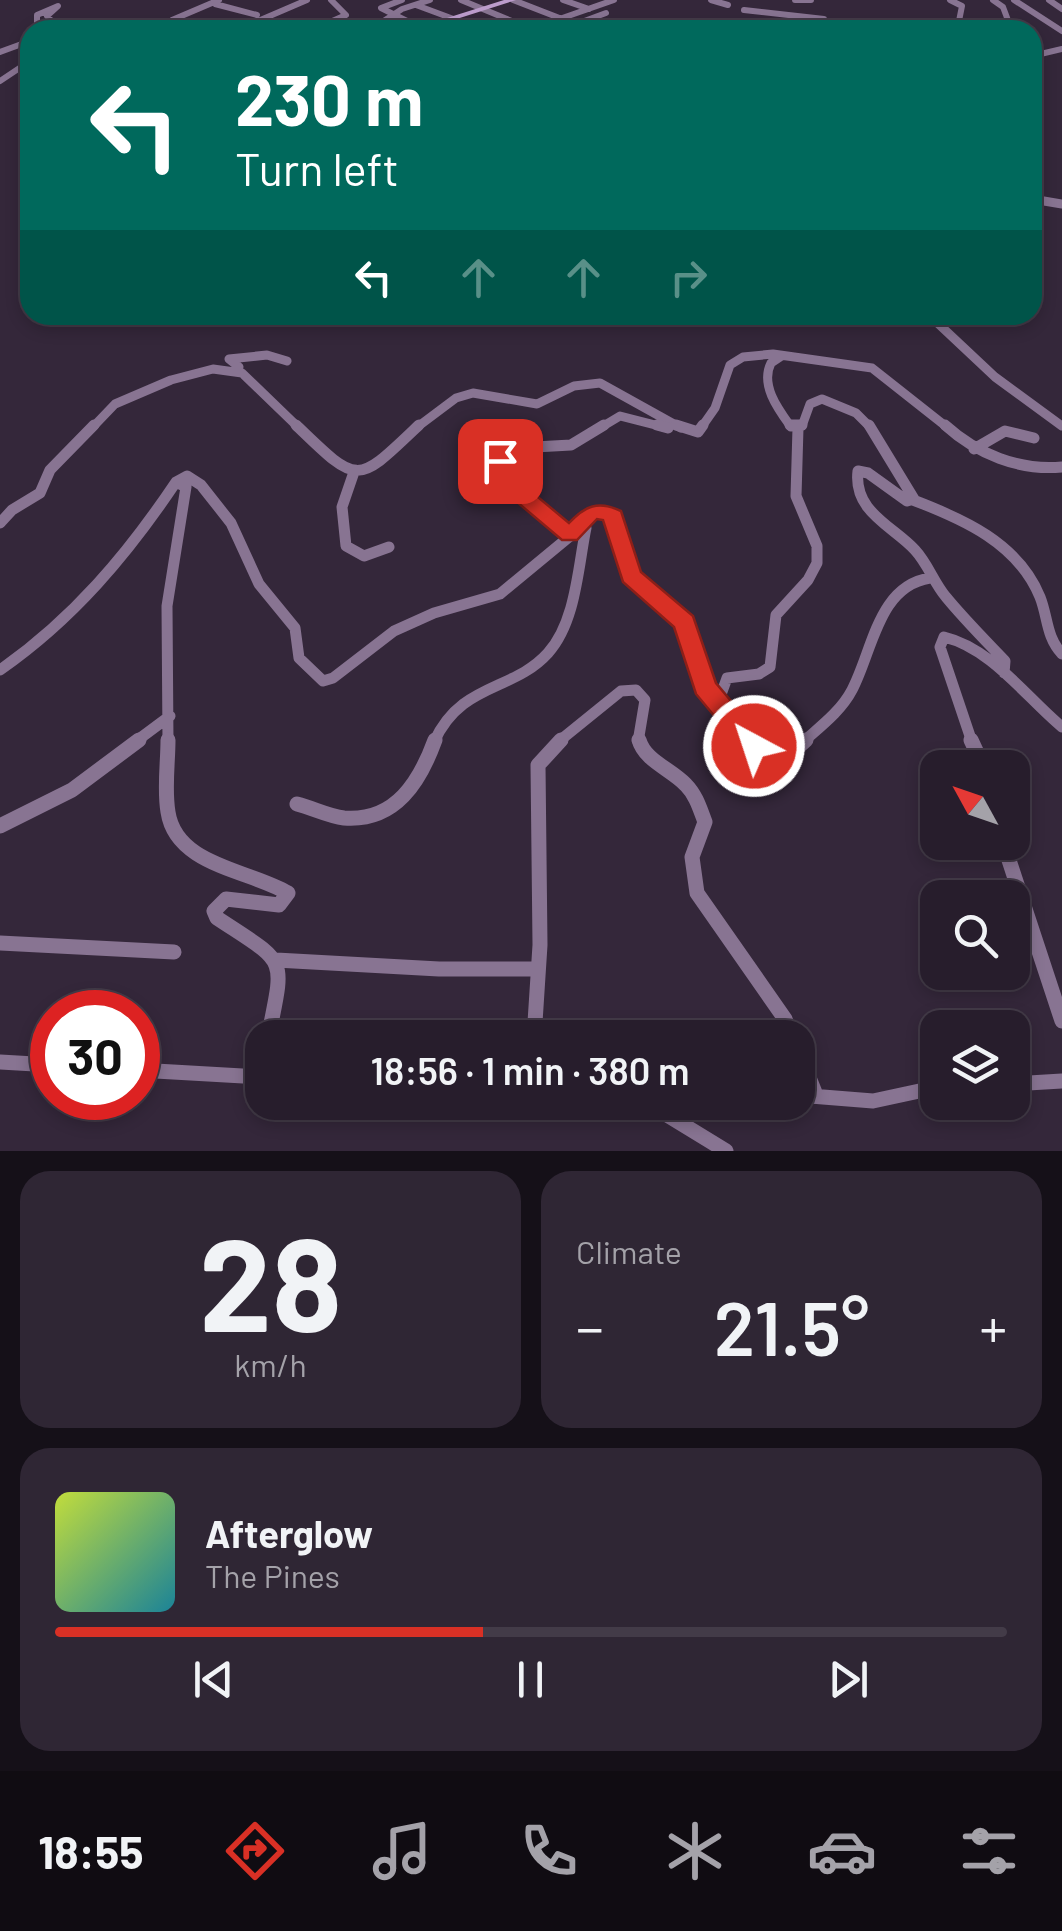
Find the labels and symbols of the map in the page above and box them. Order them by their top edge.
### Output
pin [458,419,543,504]
position arrow [702,694,806,798]
north arrow [920,750,1030,860]
speed limit sign: 30 [30,990,160,1120]

